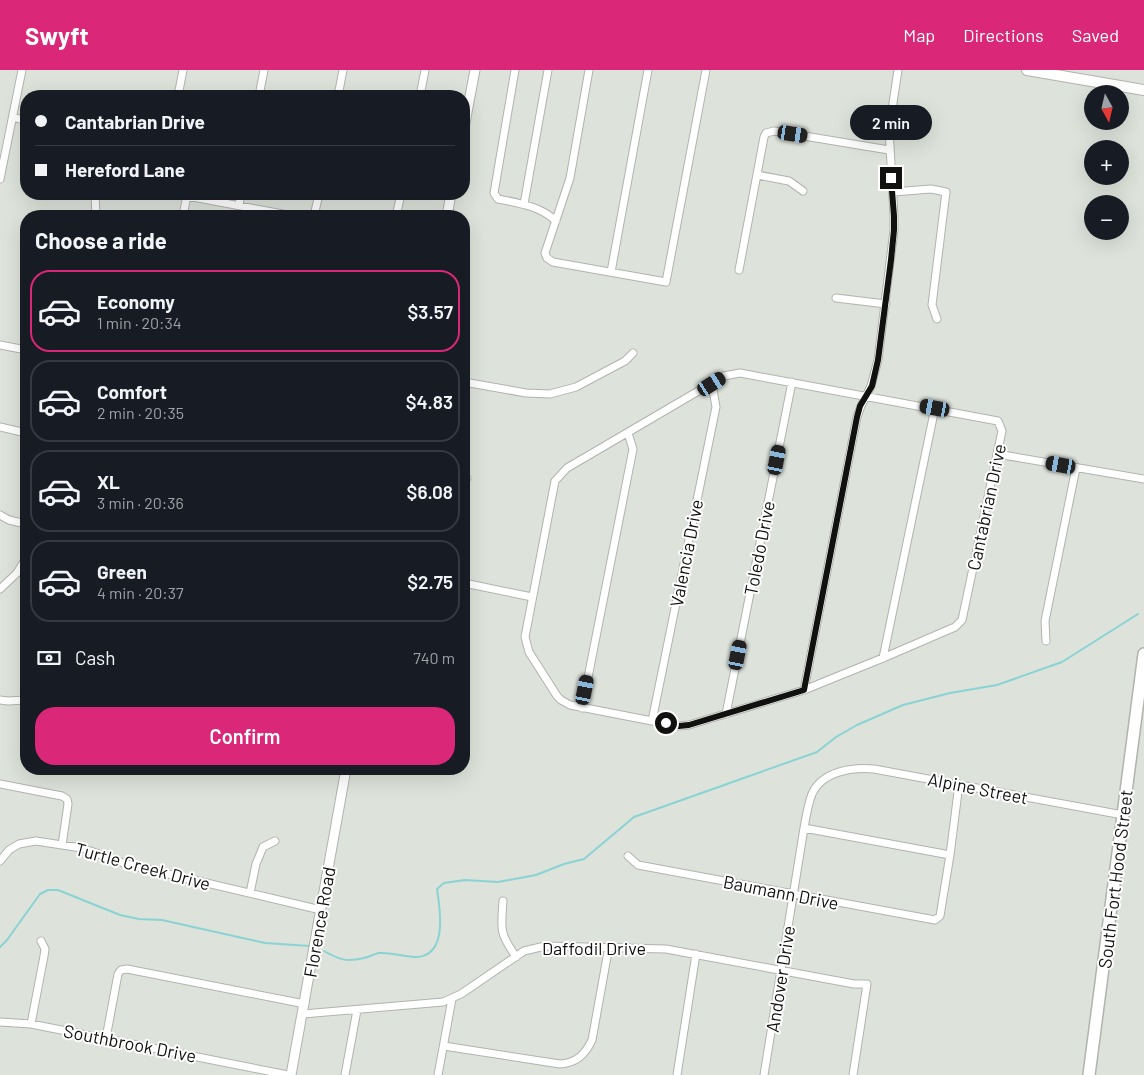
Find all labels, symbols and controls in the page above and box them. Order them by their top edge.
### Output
text: Swyft [25,21,89,50]
text: Map [903,24,935,46]
text: Directions [963,24,1044,46]
text: Saved [1072,24,1119,46]
north arrow [1084,85,1129,130]
map controls [1084,85,1129,240]
callout: 2 min [850,106,932,140]
text: Cantabrian Drive [65,110,205,133]
text: 2 min [872,113,910,132]
car [777,124,808,144]
button: + [1084,140,1129,185]
text: Hereford Lane [65,158,185,181]
route end [880,167,902,189]
button: − [1084,195,1129,240]
text: Choose a ride [35,227,167,253]
icon: car [37,289,82,334]
text: Economy [97,290,175,313]
text: $3.57 [408,300,453,323]
text: 1 min · 20:34 [97,313,182,332]
car [695,370,728,398]
icon: car [37,379,82,424]
text: Comfort [97,380,167,403]
text: $4.83 [406,390,453,413]
car [918,398,951,418]
text: 2 min · 20:35 [97,403,184,422]
street label: Cantabrian Drive [962,442,1010,572]
car [766,444,787,476]
car [1044,455,1077,475]
icon: car [37,469,82,514]
text: XL [97,470,120,493]
text: $6.08 [407,480,453,503]
text: 3 min · 20:36 [97,493,184,512]
street label: Valencia Drive [665,497,707,609]
street label: Toledo Drive [739,499,779,597]
icon: car [37,559,82,604]
text: Green [97,560,147,583]
text: $2.75 [407,570,453,593]
text: 4 min · 20:37 [97,583,184,602]
car [727,639,748,671]
icon: cash [35,644,63,672]
text: Cash [75,646,116,669]
text: 740 m [413,648,455,667]
car [574,674,595,706]
button: Confirm [35,707,455,765]
route start [655,712,677,734]
street label: Alpine Street [926,768,1030,808]
street label: South Fort Hood Street [1093,788,1137,970]
street label: Turtle Creek Drive [73,837,213,895]
street label: Florence Road [298,865,340,979]
street label: Baumann Drive [721,870,841,914]
street label: Andover Drive [761,924,799,1034]
street label: Daffodil Drive [542,937,646,959]
street label: Southbrook Drive [62,1019,198,1067]

